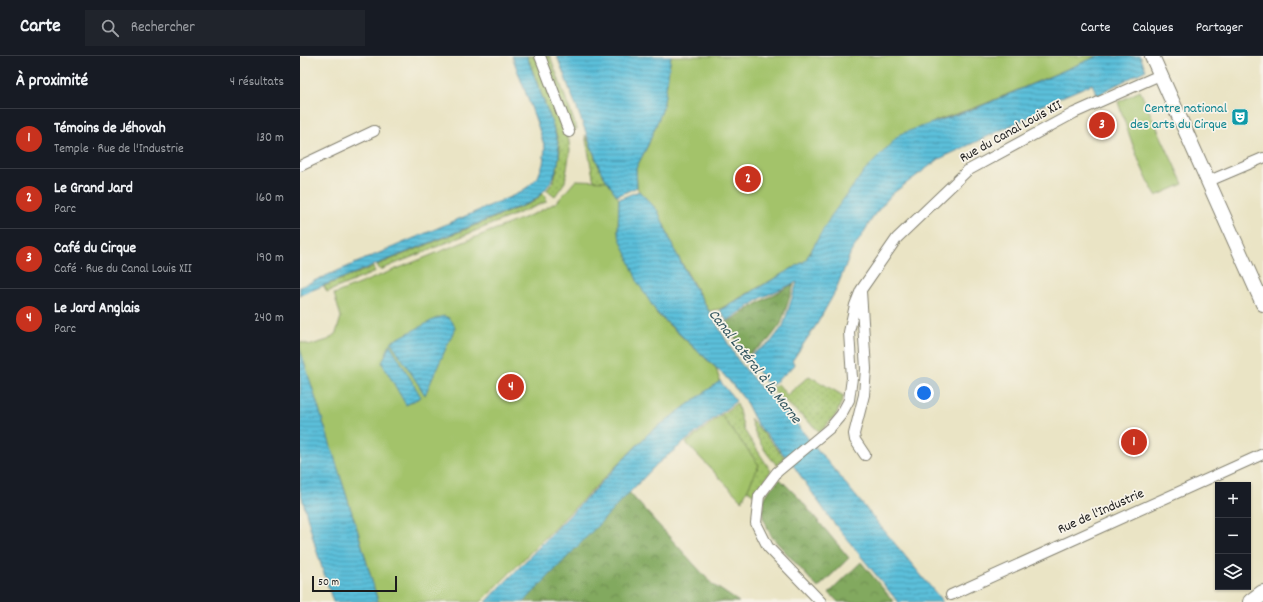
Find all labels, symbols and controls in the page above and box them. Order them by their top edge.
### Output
search box [85,10,365,46]
text: Carte [20,14,61,41]
icon: search [99,17,121,39]
text: Rechercher [131,17,195,39]
text: Carte [1081,18,1111,38]
text: Calques [1133,18,1174,38]
text: Partager [1196,18,1243,38]
text: À proximité [16,70,88,94]
text: 4 résultats [230,73,284,92]
street label: Rue du Canal Louis XII [956,95,1066,168]
place label: Centre national des arts du Cirque [1130,99,1228,135]
theatre icon: Centre national des arts du Cirque [1230,107,1250,127]
pin: 3 [1089,110,1115,140]
text: Témoins de Jéhovah [54,118,166,140]
text: 1 [28,129,30,148]
text: 130 m [256,129,284,148]
text: Temple · Rue de l'Industrie [54,140,184,159]
pin: 2 [735,164,761,194]
text: Le Grand Jard [54,178,133,200]
text: 2 [26,189,32,208]
text: 160 m [256,189,284,208]
text: Parc [54,200,76,219]
text: Café du Cirque [54,238,136,260]
text: 3 [26,249,32,268]
text: 190 m [256,249,284,268]
text: Café · Rue du Canal Louis XII [54,260,192,279]
text: Le Jard Anglais [54,298,140,320]
water label: Canal Latéral à la Marne [702,305,807,430]
text: 4 [26,309,32,328]
text: 240 m [254,309,284,328]
text: Parc [54,320,76,339]
pin: 4 [498,372,524,402]
your location [914,383,934,403]
pin: 1 [1121,427,1147,457]
map controls [1215,482,1251,590]
button: + [1215,482,1251,518]
street label: Rue de l'Industrie [1055,484,1147,540]
button: − [1215,518,1251,554]
button: layers [1215,554,1251,590]
scale bar [312,574,397,593]
text: 50 m [318,575,339,591]

